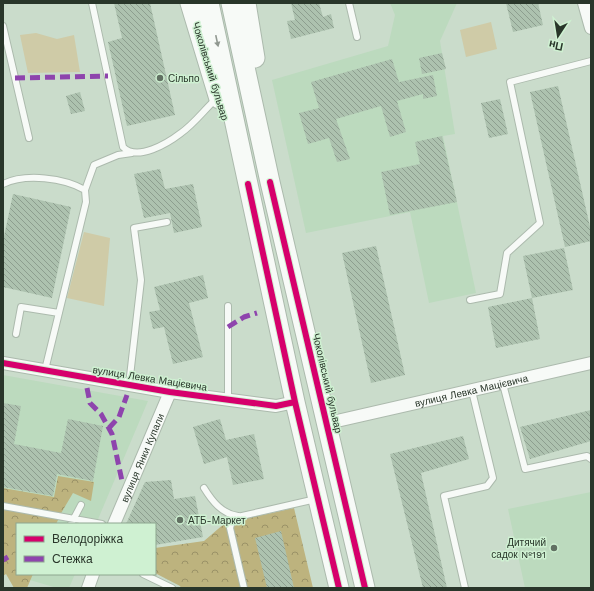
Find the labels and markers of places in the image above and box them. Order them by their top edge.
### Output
marker: Сільпо [155,73,165,83]
place label: Сільпо [168,73,200,84]
marker: АТБ-Маркет [175,515,185,525]
place label: АТБ-Маркет [188,515,246,526]
place label: Дитячий садок №191 [491,537,546,560]
marker: Дитячий садок №191 [549,543,559,553]

